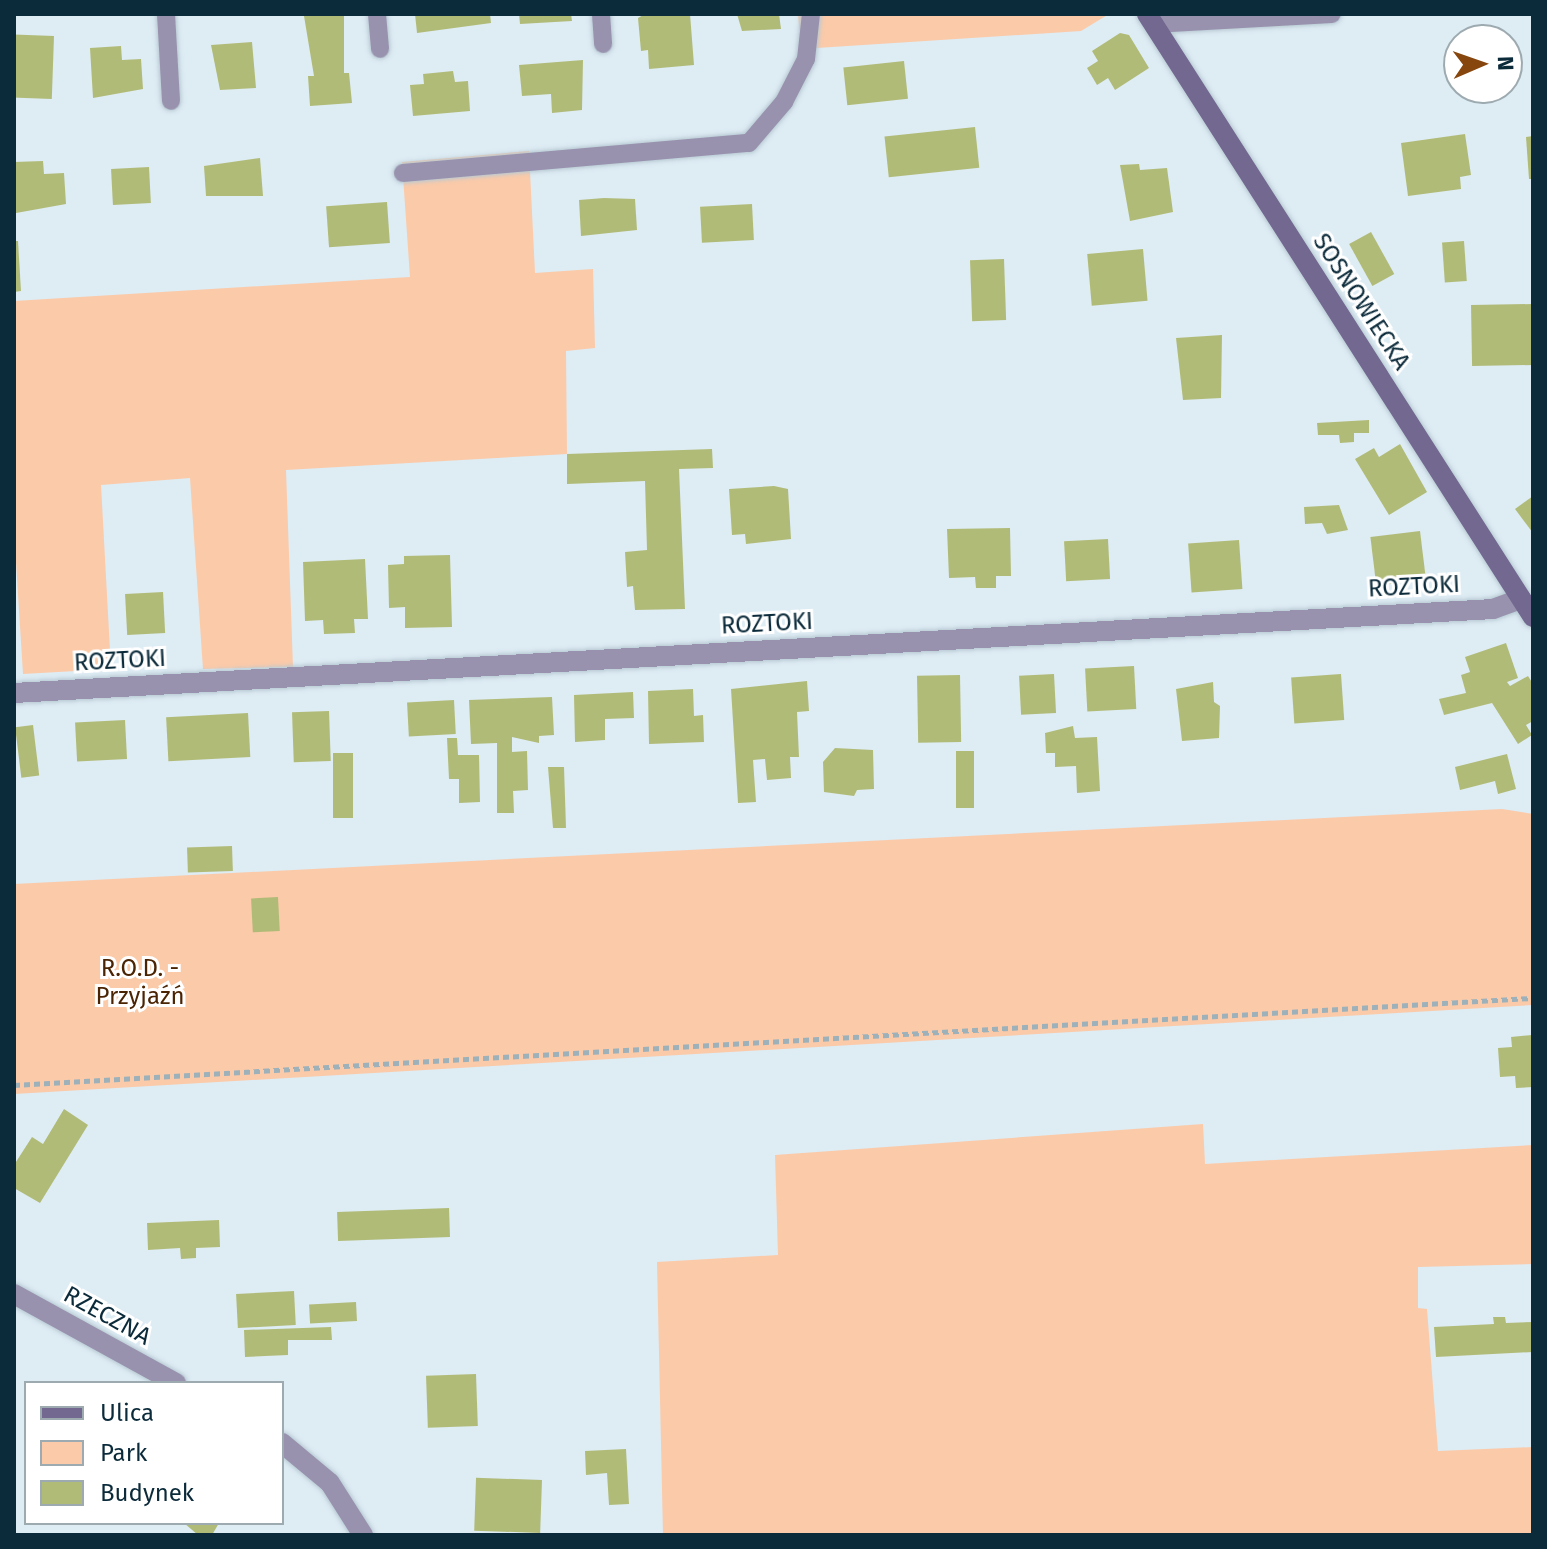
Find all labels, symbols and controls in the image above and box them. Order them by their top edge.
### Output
north arrow [1443,24,1523,104]
text: N [1492,55,1519,71]
street label: SOSNOWIECKA [1306,229,1416,375]
street label: ROZTOKI [1367,570,1461,604]
street label: ROZTOKI [720,607,814,641]
street label: ROZTOKI [73,644,167,678]
park label: R.O.D. - Przyjaźń [95,955,185,1011]
street label: RZECZNA [58,1280,156,1352]
legend [24,1381,284,1525]
text: Ulica [100,1399,154,1427]
text: Park [100,1439,147,1467]
text: Budynek [100,1479,194,1507]

